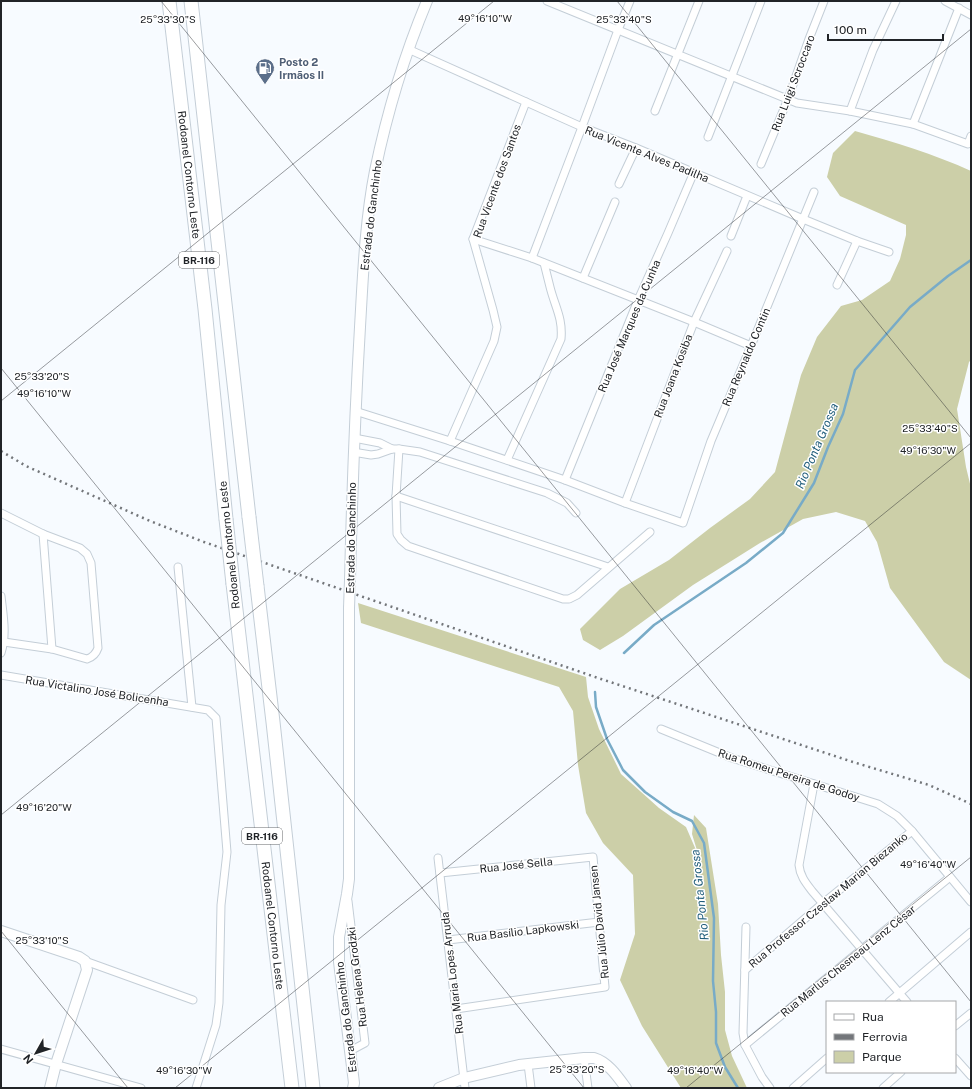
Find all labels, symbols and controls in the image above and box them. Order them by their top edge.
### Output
text: 49°16'10"W [458,12,512,24]
text: 25°33'30"S [140,13,196,25]
text: 25°33'40"S [596,13,652,25]
scale bar [828,16,943,42]
text: 100 m [834,23,867,37]
street label: Rua Luigi Scroccaro [769,33,817,133]
place label: Posto 2 Irmãos II [279,56,324,81]
fuel station icon: Posto 2 Irmãos II [254,57,276,85]
street label: Rodoanel Contorno Leste [176,110,203,240]
street label: Rua Vicente dos Santos [471,122,523,239]
street label: Rua Vicente Alves Padilha [583,124,711,184]
street label: Estrada do Ganchinho [358,159,384,271]
road number: BR-116 [179,252,219,268]
street label: Rua José Marques da Cunha [596,258,662,394]
street label: Rua Reynaldo Contin [720,306,772,408]
street label: Rua Joana Kosiba [652,333,694,419]
text: 25°33'20"S [14,370,70,382]
text: 49°16'10"W [17,387,71,399]
water label: Rio Ponta Grossa [793,401,841,491]
text: 25°33'40"S [902,422,958,434]
text: 49°16'30"W [900,444,956,456]
street label: Rodoanel Contorno Leste [216,480,242,610]
street label: Estrada do Ganchinho [344,482,358,594]
street label: Rua Victalino José Bolicenha [24,674,170,708]
street label: Rua Romeu Pereira de Godoy [717,746,861,804]
text: 49°16'20"W [16,801,72,813]
road number: BR-116 [242,828,282,844]
street label: Rua Professor Czeslaw Marian Biezanko [746,830,910,970]
water label: Rio Ponta Grossa [688,849,712,941]
street label: Rua José Sella [479,855,553,875]
text: 49°16'40"W [900,858,957,870]
street label: Rodoanel Contorno Leste [260,861,286,990]
street label: Rua Júlio David Jansen [587,865,611,979]
street label: Rua Marlus Chesneau Lenz César [778,902,918,1020]
street label: Rua Maria Lopes Arruda [439,911,465,1035]
street label: Rua Basílio Lapkowski [466,918,580,944]
street label: Rua Helena Grodzki [345,926,369,1028]
text: 25°33'10"S [15,934,69,946]
street label: Estrada do Ganchinho [333,961,359,1073]
legend [826,1001,956,1073]
text: Ferrovia [862,1030,907,1044]
north arrow [16,1033,56,1073]
text: Parque [862,1050,902,1064]
text: N [21,1052,36,1066]
text: 25°33'20"S [549,1063,605,1075]
text: 49°16'30"W [156,1064,212,1076]
text: 49°16'40"W [667,1064,724,1076]

